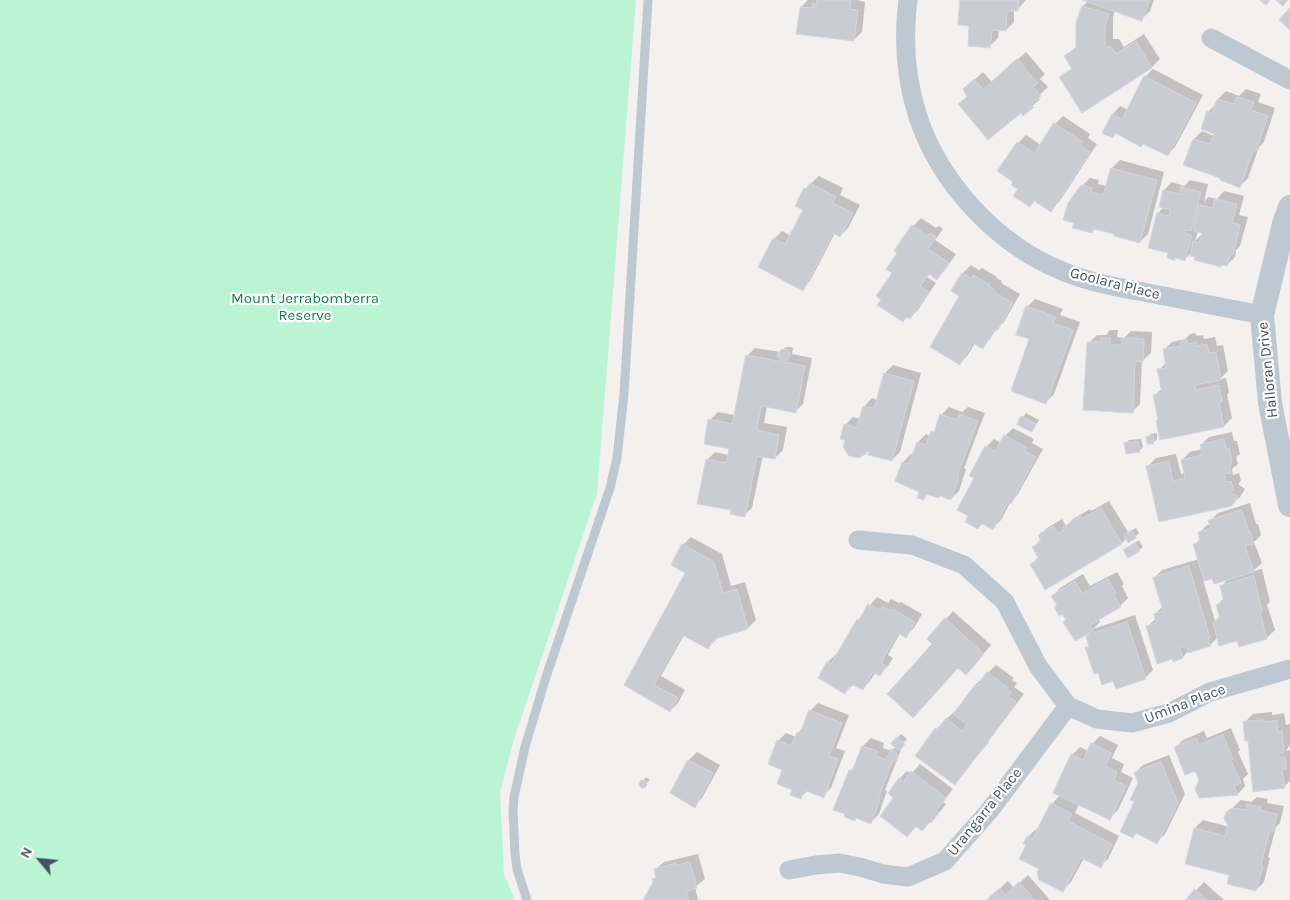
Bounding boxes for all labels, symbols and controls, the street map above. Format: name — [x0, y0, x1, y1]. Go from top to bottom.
street label: Goolara Place — [1068, 264, 1162, 304]
park label: Mount Jerrabomberra Reserve — [231, 290, 379, 325]
street label: Halloran Drive — [1254, 321, 1282, 419]
street label: Umina Place — [1142, 680, 1228, 728]
street label: Urangarra Place — [944, 764, 1026, 860]
north arrow — [15, 835, 65, 885]
text: N — [16, 844, 36, 861]

